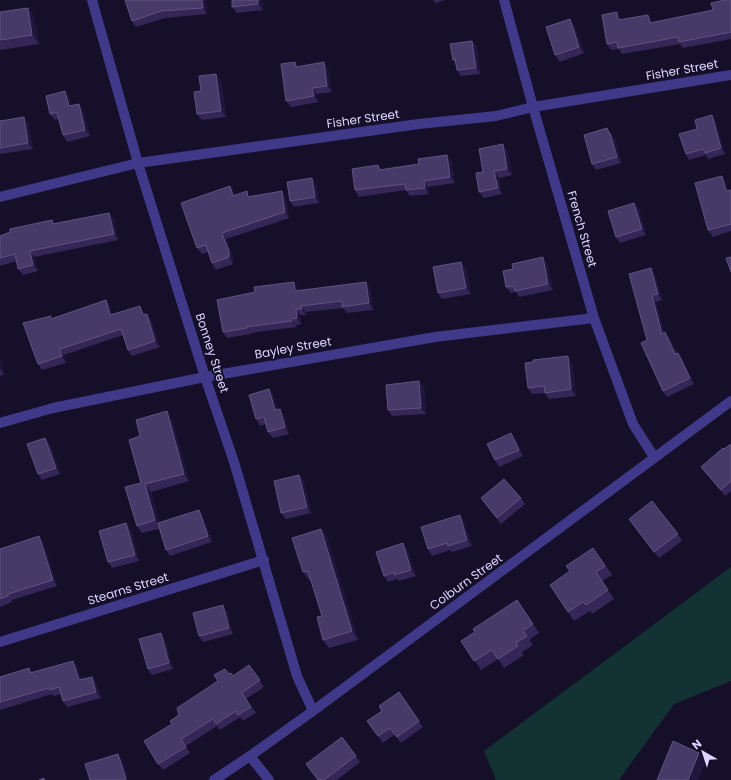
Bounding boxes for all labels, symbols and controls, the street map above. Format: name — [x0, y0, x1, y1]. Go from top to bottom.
street label: Fisher Street — [644, 55, 719, 84]
street label: Fisher Street — [326, 105, 400, 132]
street label: French Street — [563, 189, 602, 269]
street label: Bonney Street — [192, 311, 233, 395]
street label: Bayley Street — [253, 332, 333, 363]
street label: Colburn Street — [426, 549, 506, 614]
street label: Stearns Street — [85, 568, 170, 609]
north arrow — [683, 732, 723, 772]
text: N — [688, 735, 705, 753]

